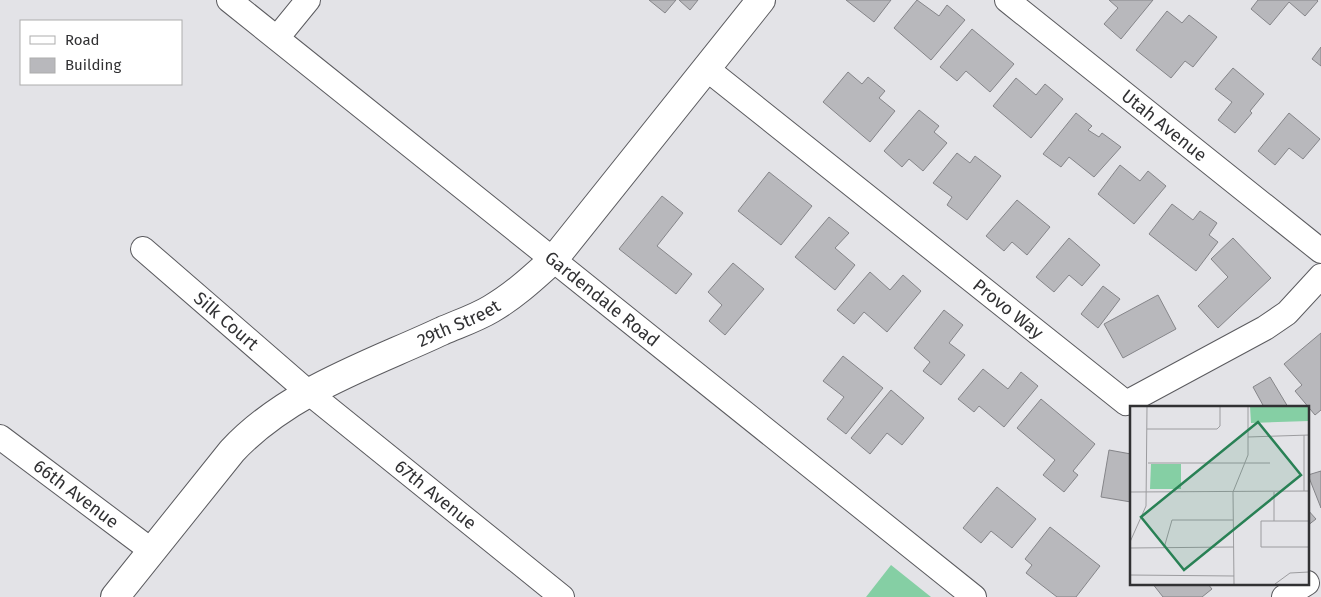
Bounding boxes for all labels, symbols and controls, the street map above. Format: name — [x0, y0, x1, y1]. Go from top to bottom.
legend — [20, 20, 182, 85]
text: Road — [65, 31, 100, 49]
text: Building — [65, 56, 121, 74]
street label: Utah Avenue — [1117, 85, 1211, 166]
street label: Gardendale Road — [540, 246, 664, 351]
street label: Provo Way — [968, 274, 1048, 344]
street label: Silk Court — [189, 287, 263, 355]
street label: 29th Street — [414, 295, 505, 352]
inset map — [1130, 406, 1308, 584]
street label: 66th Avenue — [29, 455, 123, 533]
street label: 67th Avenue — [390, 455, 481, 534]

